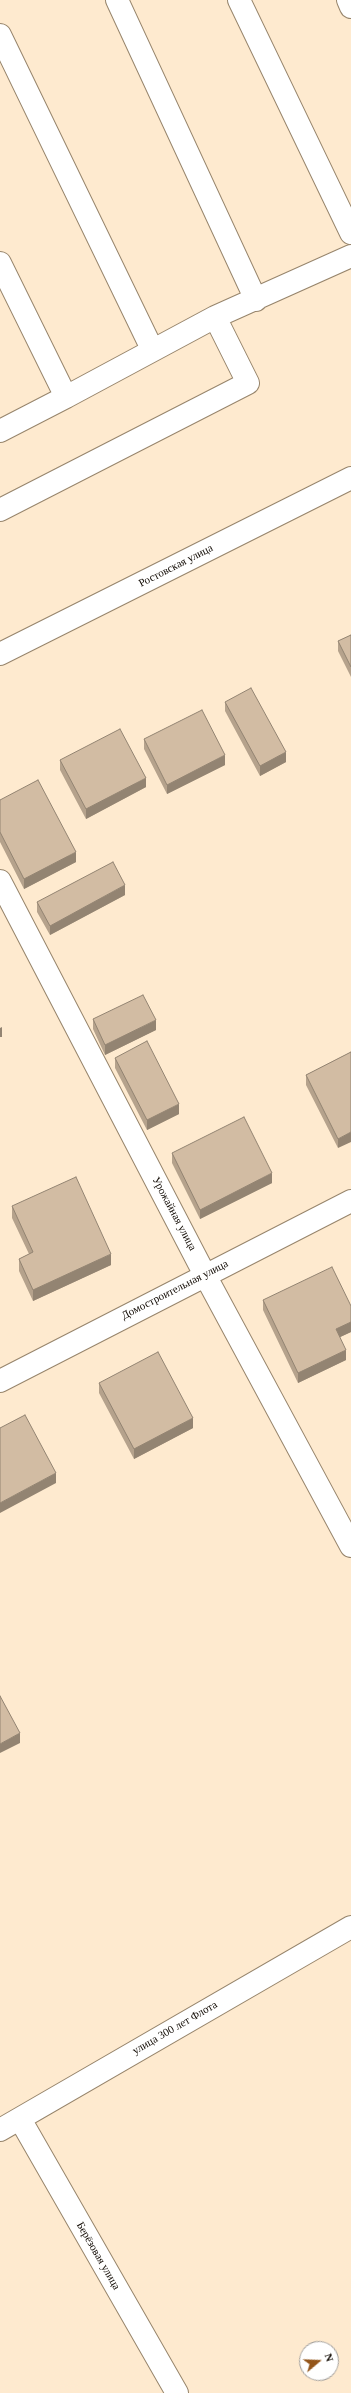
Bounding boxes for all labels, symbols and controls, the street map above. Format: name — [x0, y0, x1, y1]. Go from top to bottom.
street label: Ростовская улица — [137, 542, 215, 590]
street label: Урожайная улица — [149, 1175, 199, 1253]
street label: Домостроительная улица — [119, 1257, 231, 1323]
street label: улица 300 лет Флота — [130, 1998, 220, 2058]
street label: Берёзовая улица — [73, 2220, 123, 2292]
north arrow — [299, 2341, 339, 2381]
text: N — [322, 2352, 336, 2363]

